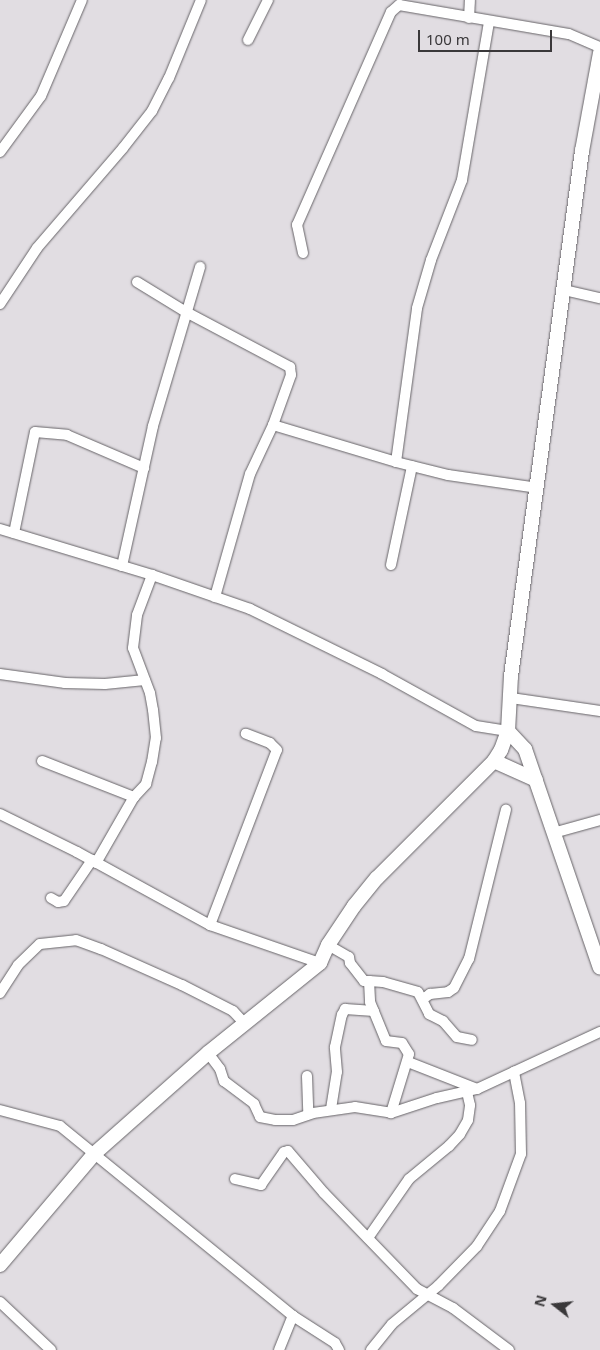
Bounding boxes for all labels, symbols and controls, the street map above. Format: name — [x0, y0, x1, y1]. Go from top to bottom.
scale bar — [420, 20, 554, 52]
text: 100 m — [426, 29, 470, 49]
north arrow — [530, 1280, 580, 1330]
text: N — [529, 1293, 551, 1309]

